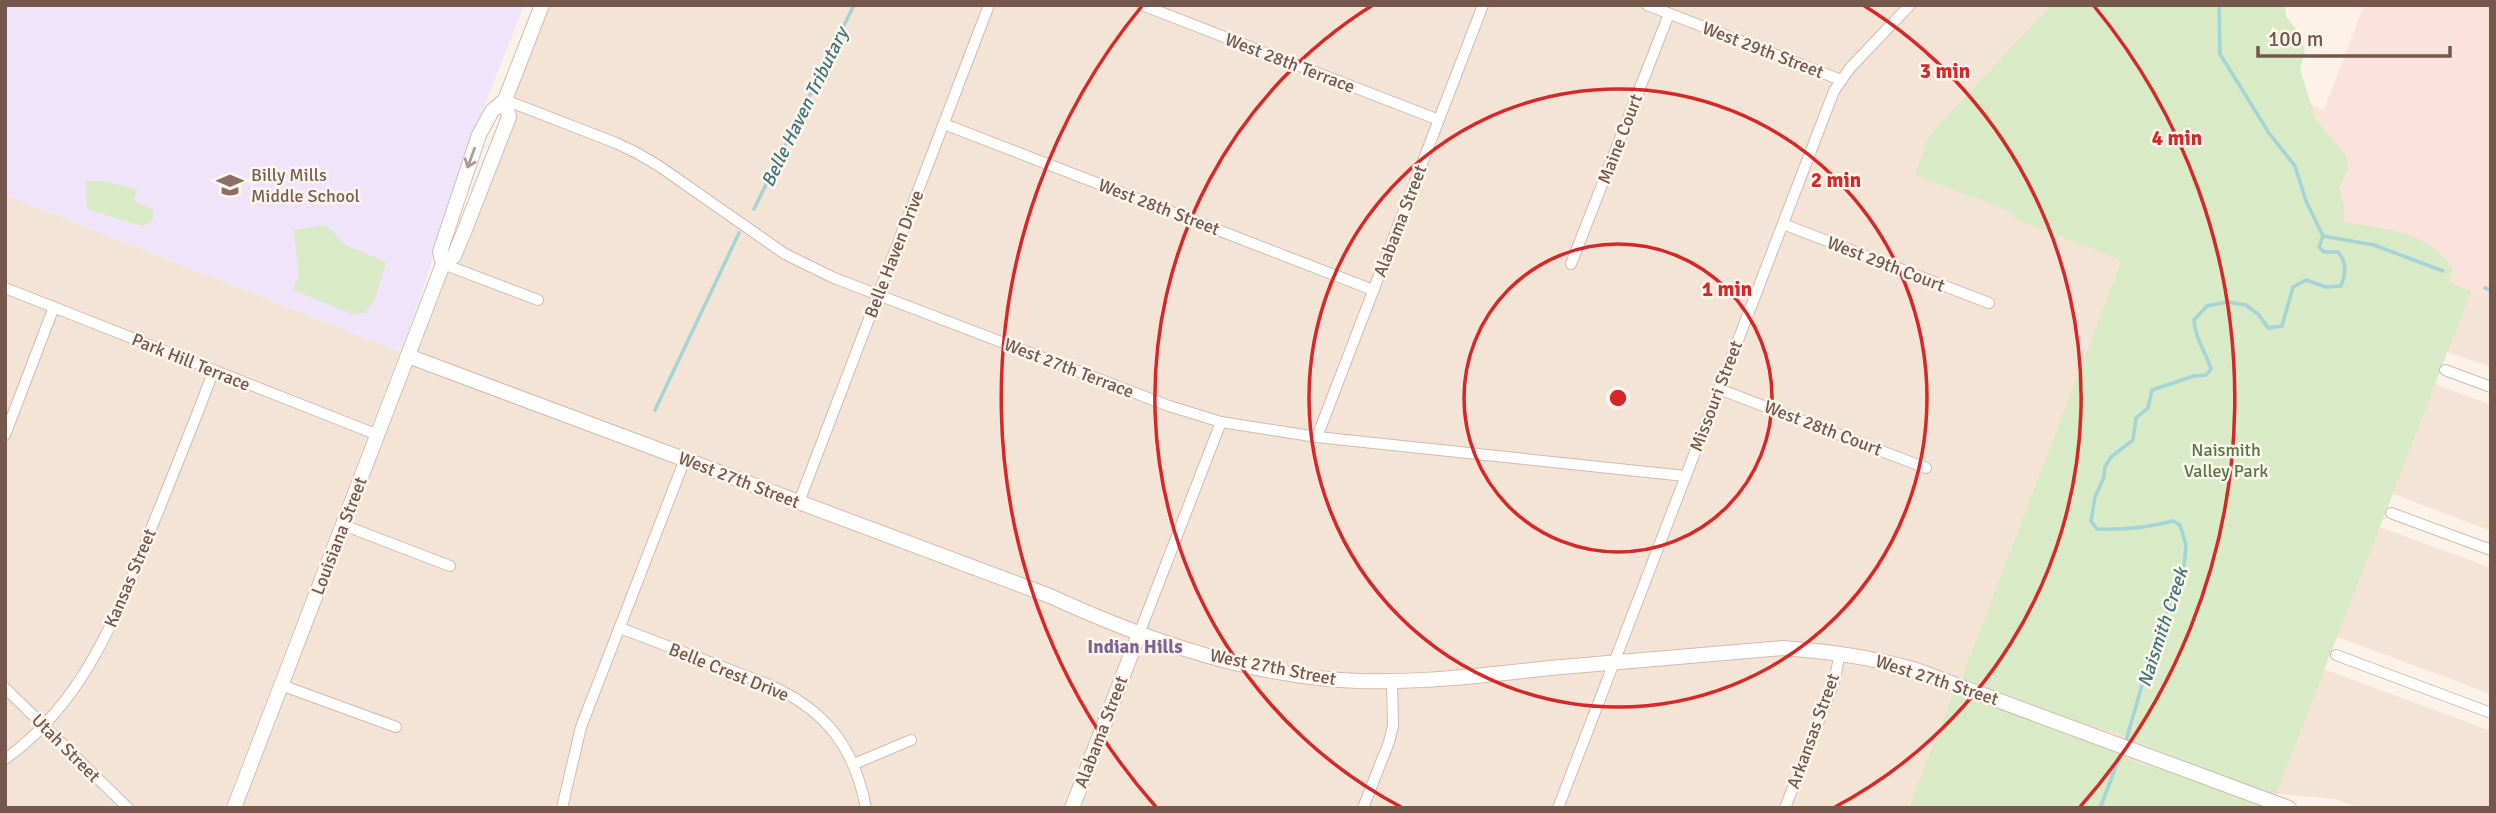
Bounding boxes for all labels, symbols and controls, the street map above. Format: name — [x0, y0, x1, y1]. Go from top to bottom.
scale bar — [2258, 14, 2450, 58]
street label: West 29th Street — [1699, 17, 1827, 83]
water label: Belle Haven Tributary — [756, 22, 855, 191]
text: 100 m — [2268, 26, 2323, 52]
street label: West 28th Terrace — [1222, 28, 1358, 98]
text: 3 min — [1920, 58, 1970, 84]
street label: Maine Court — [1593, 91, 1647, 187]
text: 4 min — [2152, 125, 2202, 151]
one-way arrow — [464, 146, 476, 168]
street label: Alabama Street — [1369, 162, 1431, 280]
place label: Billy Mills Middle School — [251, 164, 360, 207]
text: 2 min — [1811, 167, 1861, 193]
school or university icon: Billy Mills Middle School — [215, 170, 245, 200]
street label: West 28th Street — [1095, 174, 1223, 240]
street label: Belle Haven Drive — [860, 187, 928, 321]
street label: West 29th Court — [1824, 231, 1948, 297]
text: 1 min — [1702, 276, 1752, 302]
street label: Park Hill Terrace — [129, 328, 253, 396]
street label: West 27th Terrace — [1001, 333, 1137, 403]
street label: Missouri Street — [1685, 337, 1747, 455]
centre of rings — [1606, 386, 1630, 410]
street label: West 28th Court — [1761, 395, 1885, 461]
park label: Naismith Valley Park — [2184, 439, 2268, 482]
street label: West 27th Street — [675, 447, 803, 513]
street label: Louisiana Street — [306, 474, 372, 598]
street label: Kansas Street — [99, 525, 161, 631]
water label: Naismith Creek — [2132, 563, 2194, 690]
district label: Indian Hills — [1087, 635, 1183, 659]
street label: Belle Crest Drive — [666, 638, 792, 706]
street label: West 27th Street — [1208, 644, 1338, 690]
street label: West 27th Street — [1873, 650, 2001, 710]
street label: Arkansas Street — [1782, 670, 1844, 792]
street label: Alabama Street — [1070, 673, 1132, 791]
street label: Utah Street — [27, 709, 105, 787]

